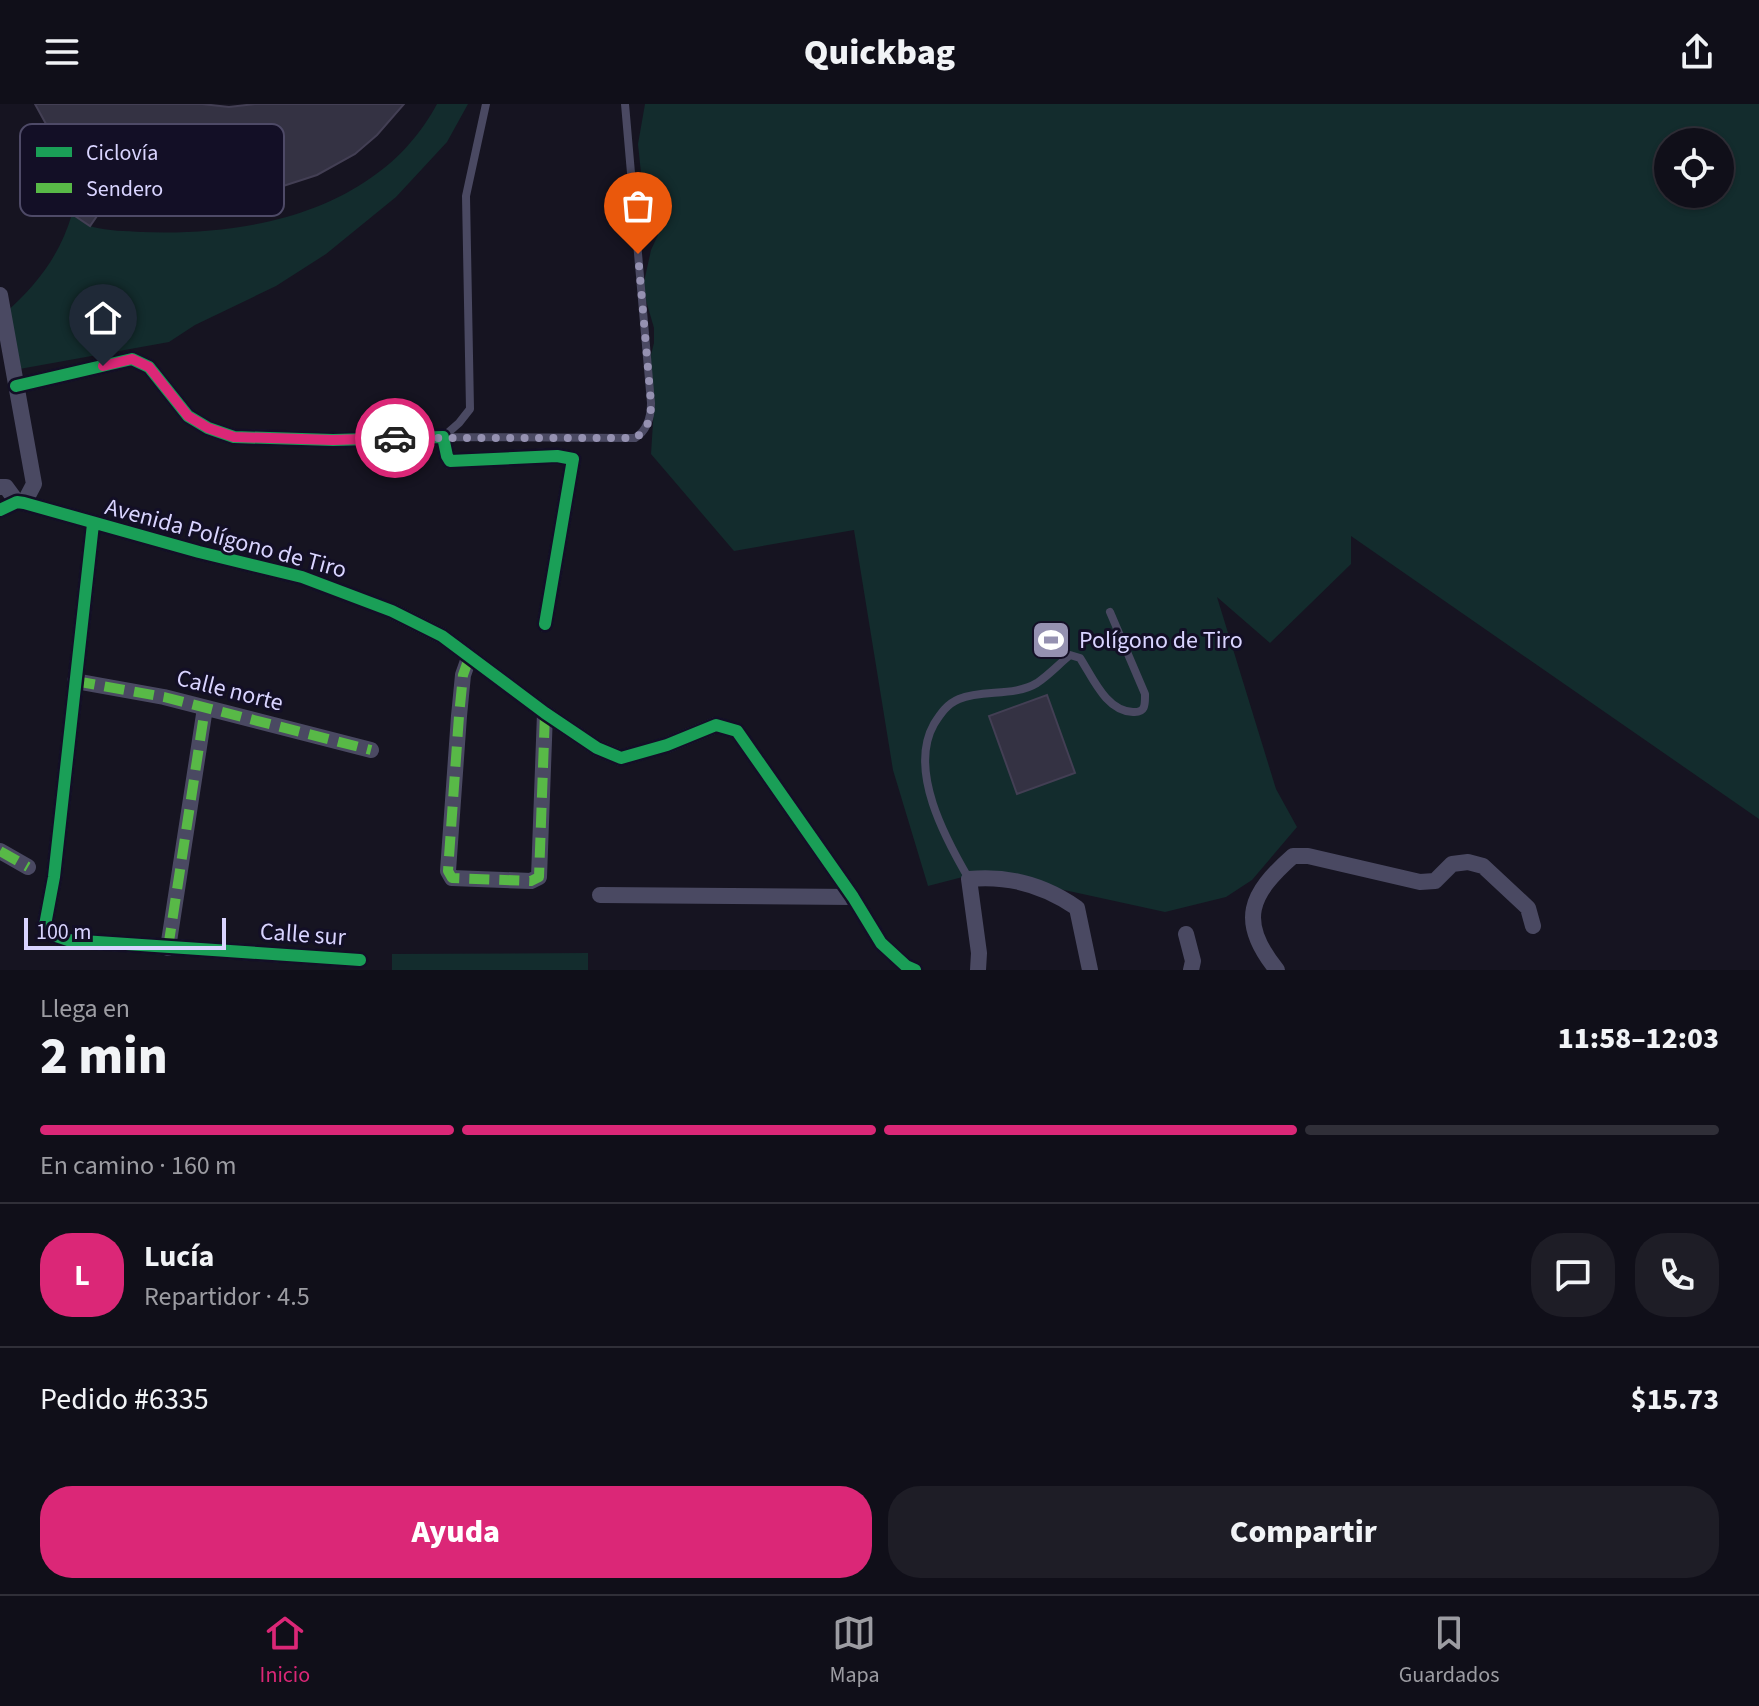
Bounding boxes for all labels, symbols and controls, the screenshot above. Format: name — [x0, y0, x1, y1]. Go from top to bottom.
text: Quickbag — [804, 27, 955, 78]
icon: menu — [40, 30, 84, 74]
icon: share — [1675, 30, 1719, 74]
legend — [20, 124, 284, 216]
map controls — [1654, 128, 1734, 208]
button: locate — [1654, 128, 1734, 208]
text: Ciclovía — [86, 137, 158, 169]
pin — [604, 172, 672, 254]
text: Sendero — [86, 173, 163, 205]
icon: bag — [616, 184, 660, 228]
pin — [69, 284, 137, 366]
icon: home — [81, 296, 125, 340]
courier — [355, 398, 435, 478]
icon: car — [373, 416, 417, 460]
street label: Avenida Polígono de Tiro — [101, 489, 351, 588]
sports icon: Polígono de Tiro — [1030, 619, 1072, 661]
place label: Polígono de Tiro — [1079, 623, 1243, 658]
street label: Calle norte — [173, 660, 287, 721]
scale bar — [24, 914, 226, 950]
street label: Calle sur — [259, 914, 348, 955]
text: 100 m — [36, 916, 91, 948]
text: Llega en — [40, 990, 130, 1027]
text: 11:58–12:03 — [1558, 1017, 1719, 1060]
text: 2 min — [40, 1020, 168, 1094]
text: En camino · 160 m — [40, 1147, 236, 1184]
button: chat — [1531, 1233, 1615, 1317]
button: phone — [1635, 1233, 1719, 1317]
text: Lucía — [144, 1235, 214, 1278]
text: L — [74, 1254, 90, 1297]
text: Repartidor · 4.5 — [144, 1278, 310, 1315]
text: Pedido #6335 — [40, 1378, 209, 1421]
text: $15.73 — [1631, 1378, 1719, 1421]
button: Ayuda — [40, 1486, 872, 1578]
button: Compartir — [888, 1486, 1719, 1578]
tab: Inicio — [260, 1611, 310, 1691]
tab: Mapa — [829, 1611, 880, 1691]
tab: Guardados — [1399, 1611, 1499, 1691]

